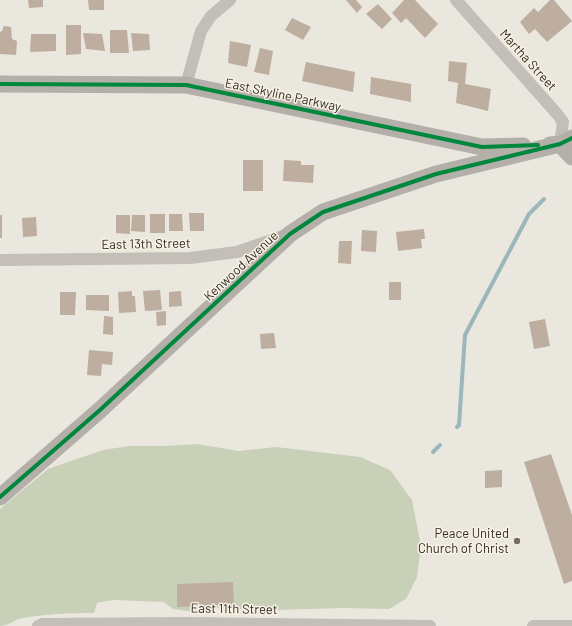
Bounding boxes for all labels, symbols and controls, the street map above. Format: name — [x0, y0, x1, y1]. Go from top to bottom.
street label: Martha Street — [496, 26, 560, 94]
street label: East Skyline Parkway — [224, 75, 342, 115]
street label: Kenwood Avenue — [201, 228, 281, 304]
street label: East 13th Street — [101, 235, 191, 253]
place label: Peace United Church of Christ — [418, 526, 509, 557]
marker: Peace United Church of Christ — [512, 536, 522, 546]
street label: East 11th Street — [190, 600, 278, 618]

